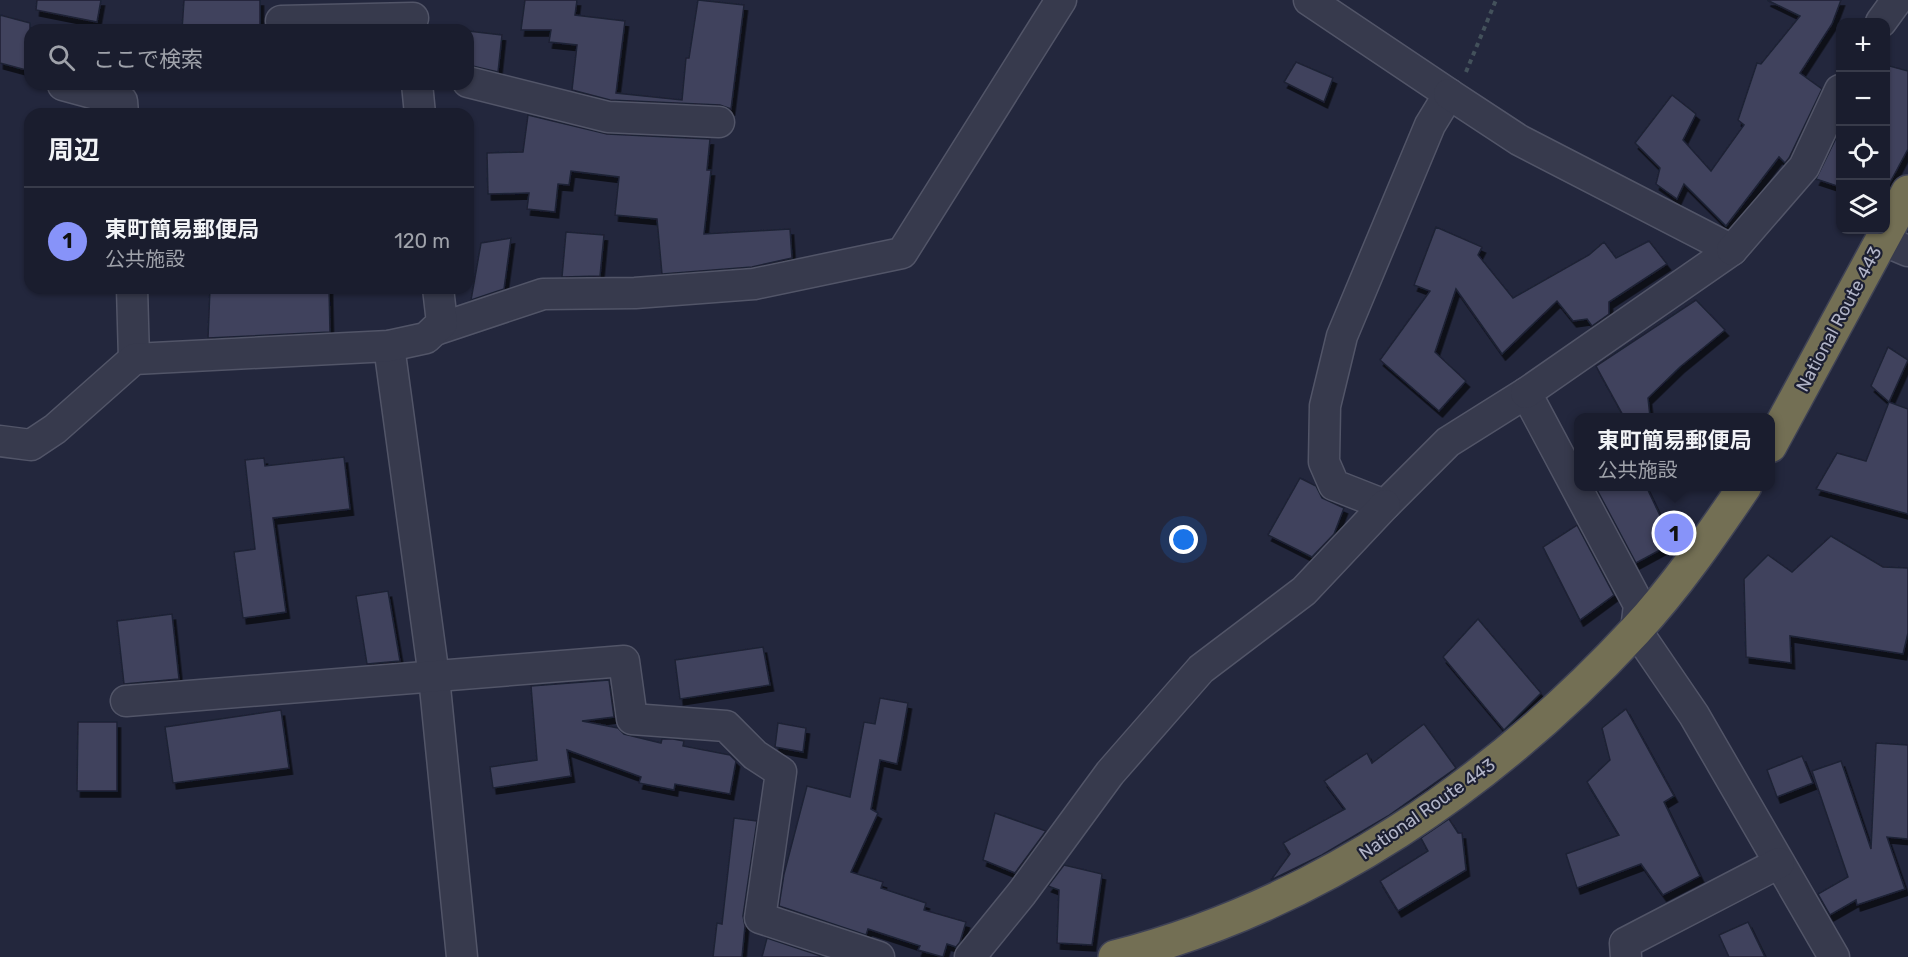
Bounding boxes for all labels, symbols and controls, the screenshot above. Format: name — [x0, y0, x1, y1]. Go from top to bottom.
map controls — [1836, 18, 1890, 234]
button: + — [1836, 18, 1890, 72]
search box — [24, 24, 474, 90]
icon: search — [45, 41, 78, 74]
text: ここで検索 — [93, 46, 203, 73]
button: − — [1836, 72, 1890, 126]
button: locate — [1836, 126, 1890, 180]
text: 周辺 — [48, 135, 100, 166]
button: layers — [1836, 180, 1890, 234]
text: 東町簡易郵便局 — [105, 216, 259, 243]
text: 1 — [63, 229, 72, 253]
text: 120 m — [394, 229, 450, 253]
street label: National Route 443 — [1791, 243, 1887, 395]
text: 公共施設 — [105, 247, 185, 271]
popup — [1574, 413, 1775, 491]
text: 東町簡易郵便局 — [1597, 427, 1752, 454]
text: 公共施設 — [1597, 458, 1677, 482]
pin: 1 — [1654, 510, 1694, 556]
your location — [1169, 525, 1198, 554]
street label: National Route 443 — [1355, 754, 1499, 864]

